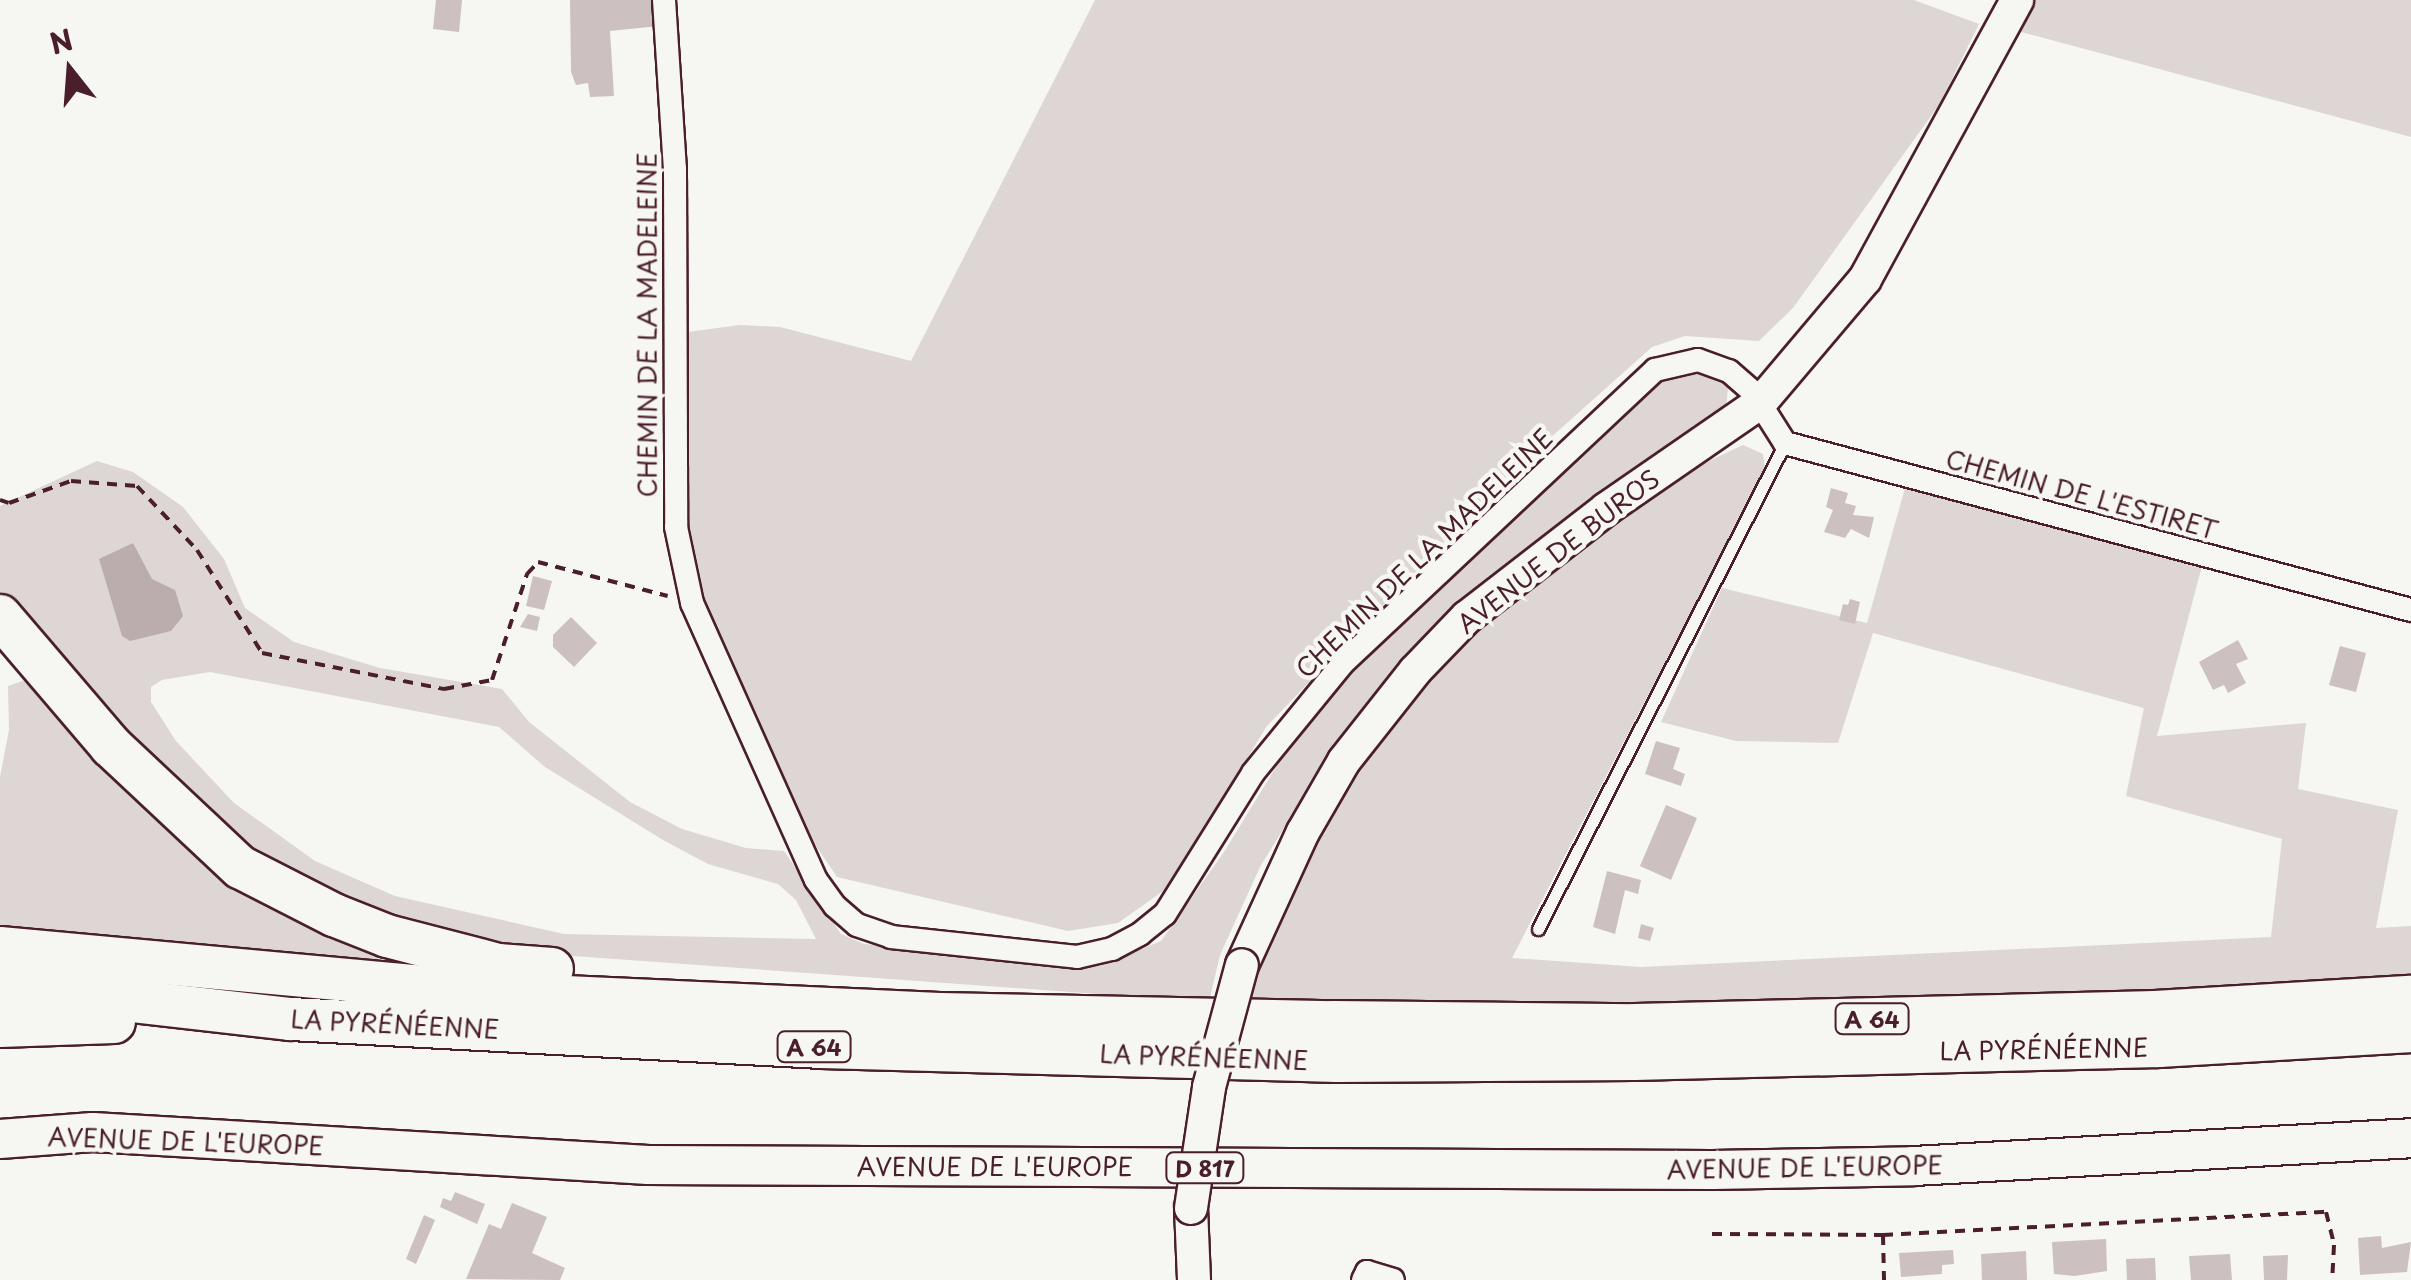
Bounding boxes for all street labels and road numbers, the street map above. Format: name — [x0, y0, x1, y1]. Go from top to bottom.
street label: CHEMIN DE LA MADELEINE — [632, 150, 662, 500]
street label: CHEMIN DE LA MADELEINE — [1288, 421, 1560, 685]
street label: CHEMIN DE L'ESTIRET — [1943, 443, 2221, 545]
street label: AVENUE DE BUROS — [1452, 463, 1664, 639]
road number: A 64 — [1834, 1002, 1910, 1036]
street label: LA PYRÉNÉENNE — [288, 1003, 502, 1045]
road number: A 64 — [776, 1030, 852, 1064]
street label: LA PYRÉNÉENNE — [1938, 1032, 2150, 1066]
street label: LA PYRÉNÉENNE — [1098, 1038, 1310, 1076]
street label: AVENUE DE L'EUROPE — [47, 1121, 325, 1161]
street label: AVENUE DE L'EUROPE — [1666, 1150, 1944, 1184]
street label: AVENUE DE L'EUROPE — [857, 1151, 1133, 1181]
road number: D 817 — [1162, 1151, 1248, 1185]

